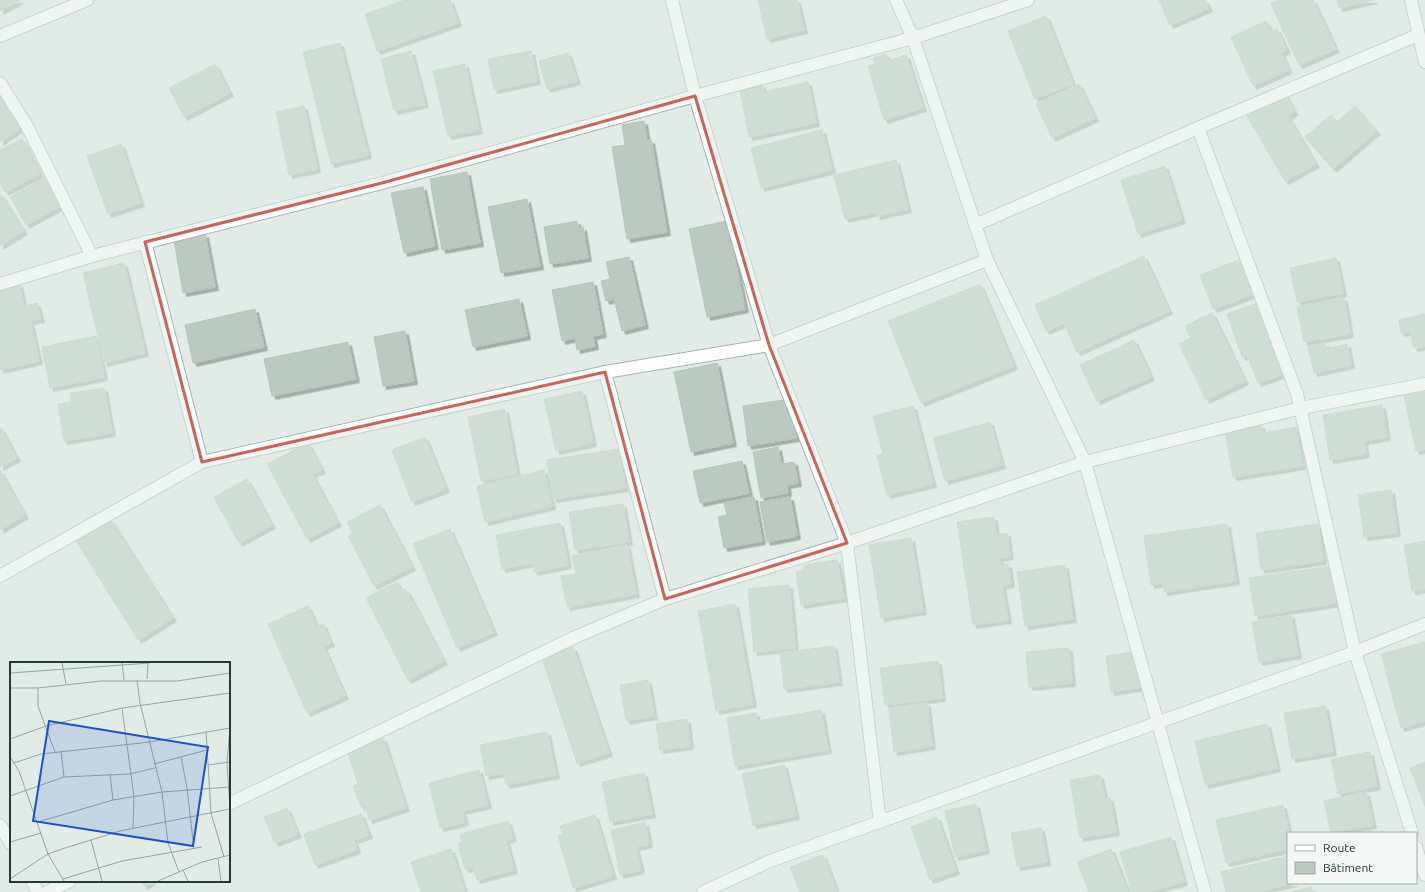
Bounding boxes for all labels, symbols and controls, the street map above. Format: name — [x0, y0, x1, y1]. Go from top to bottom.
inset map — [10, 662, 230, 882]
legend — [1287, 832, 1417, 884]
text: Route — [1323, 841, 1356, 854]
text: Bâtiment — [1323, 861, 1373, 874]

